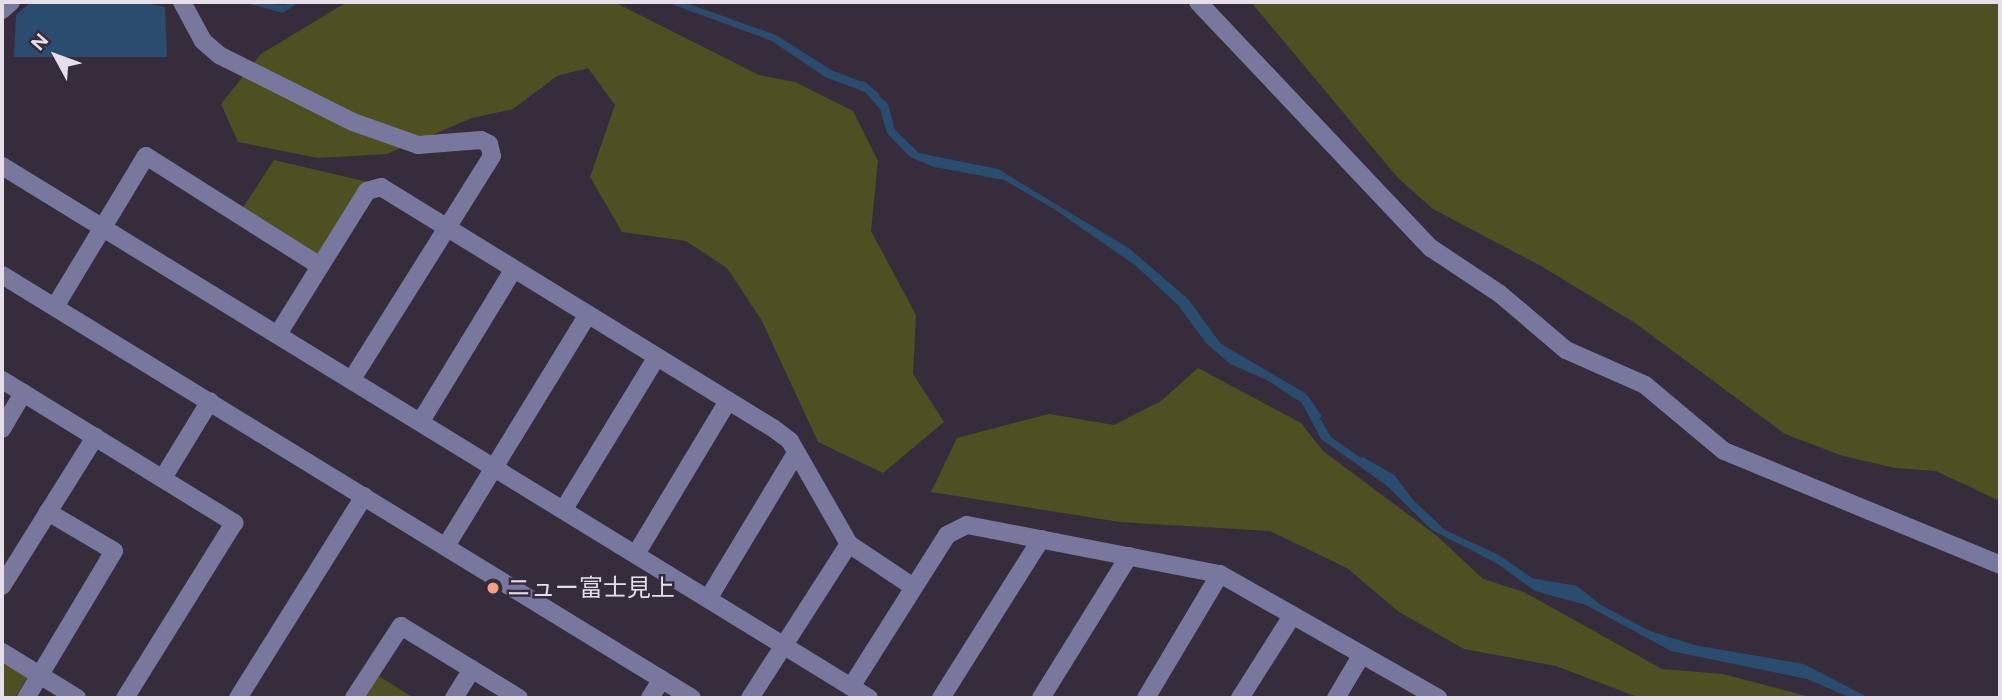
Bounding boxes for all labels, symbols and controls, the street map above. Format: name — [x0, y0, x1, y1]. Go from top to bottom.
north arrow — [21, 21, 91, 91]
text: N — [26, 29, 53, 55]
place label: ニュー富士見上 — [507, 574, 675, 602]
marker: ニュー富士見上 — [485, 580, 501, 596]

